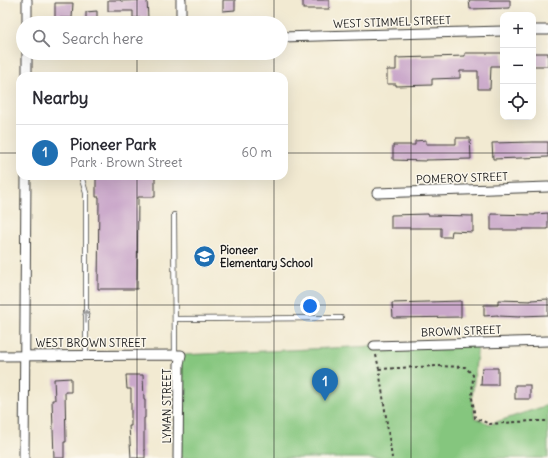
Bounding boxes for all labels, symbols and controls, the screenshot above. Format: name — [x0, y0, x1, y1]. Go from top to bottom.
map controls — [500, 12, 536, 120]
button: + — [500, 12, 536, 48]
street label: WEST STIMMEL STREET — [333, 13, 451, 31]
search box — [16, 16, 288, 60]
icon: search — [30, 27, 52, 49]
text: Search here — [62, 29, 143, 48]
button: − — [500, 48, 536, 84]
button: locate — [500, 84, 536, 120]
text: Nearby — [32, 87, 88, 109]
text: Pioneer Park — [70, 135, 156, 154]
text: 1 — [42, 144, 48, 161]
text: 60 m — [241, 144, 272, 161]
text: Park · Brown Street — [70, 154, 182, 171]
street label: POMEROY STREET — [416, 169, 508, 187]
school or university icon: Pioneer Elementary School — [192, 243, 218, 269]
place label: Pioneer Elementary School — [220, 243, 313, 271]
your location — [300, 296, 320, 316]
one-way arrow — [82, 310, 90, 323]
street label: BROWN STREET — [421, 323, 502, 339]
street label: WEST BROWN STREET — [35, 336, 147, 350]
street label: LYMAN STREET — [160, 368, 174, 443]
pin: 1 — [312, 368, 338, 401]

